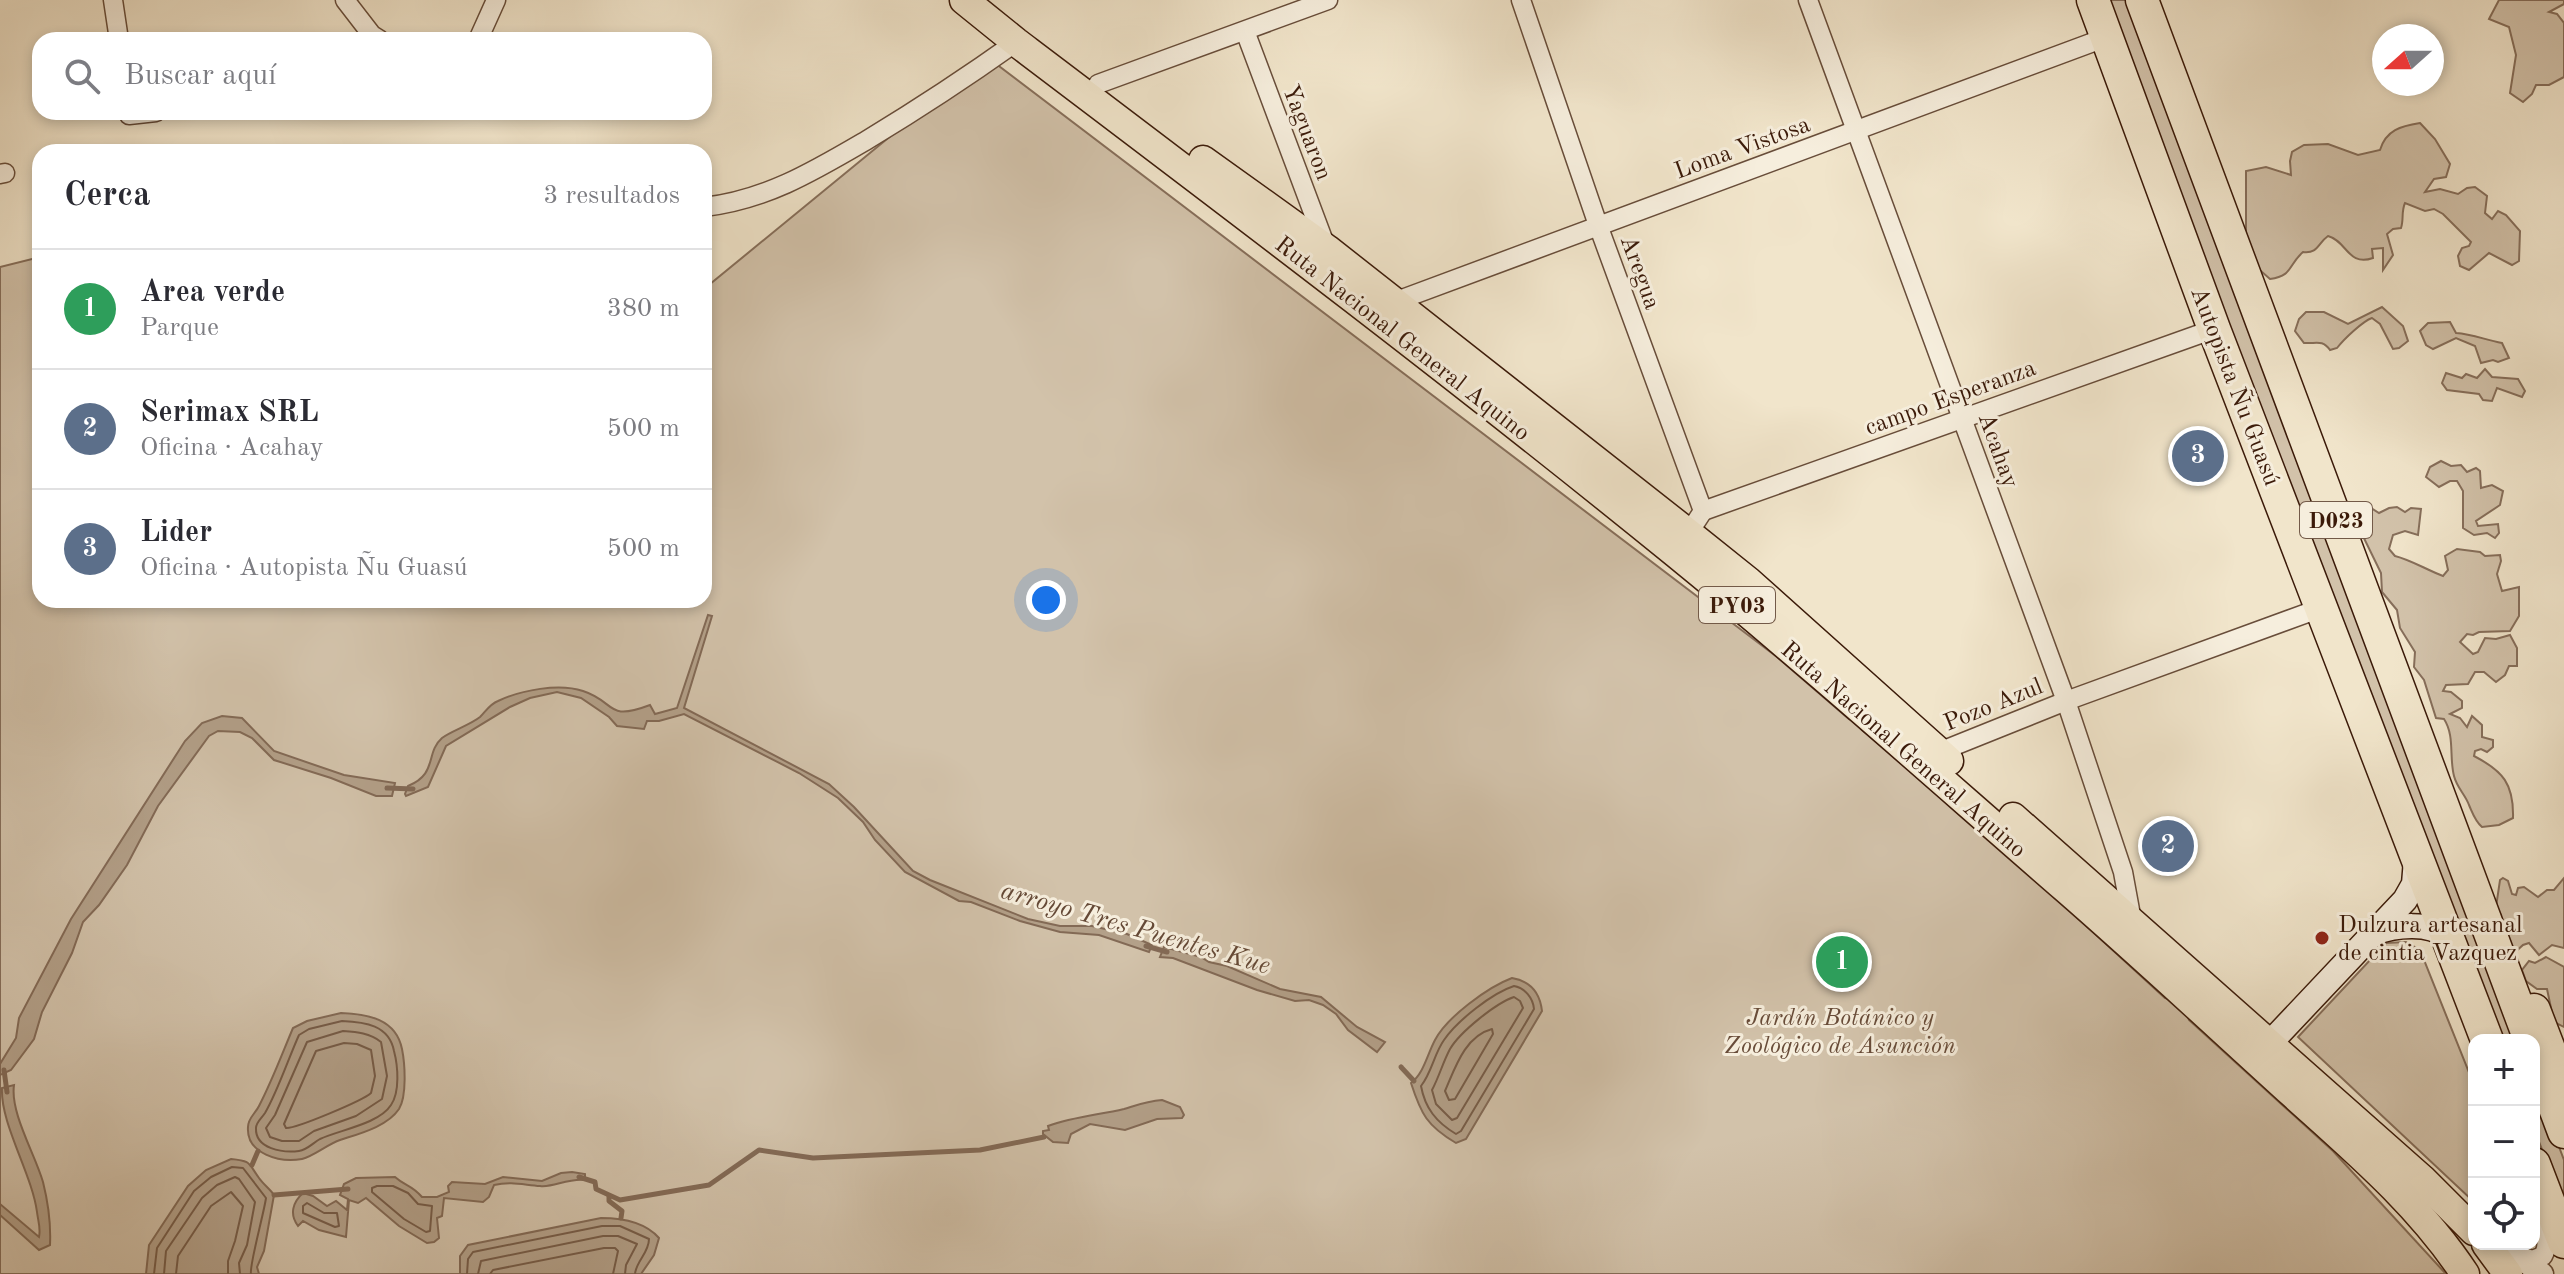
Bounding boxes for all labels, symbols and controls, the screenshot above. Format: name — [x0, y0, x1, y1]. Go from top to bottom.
north arrow — [2372, 24, 2444, 96]
search box — [32, 32, 712, 120]
icon: search — [60, 54, 104, 98]
text: Buscar aquí — [124, 61, 276, 91]
street label: Yaguaron — [1277, 82, 1335, 184]
street label: Loma Vistosa — [1672, 113, 1814, 185]
text: Cerca — [64, 179, 150, 213]
text: 3 resultados — [543, 183, 680, 209]
street label: Aregua — [1615, 232, 1664, 313]
street label: Ruta Nacional General Aquino — [1270, 233, 1534, 446]
text: Area verde — [140, 278, 285, 308]
street label: Autopista Ñu Guasú — [2185, 282, 2288, 490]
text: 1 — [82, 296, 98, 322]
text: 380 m — [607, 296, 680, 322]
text: Parque — [140, 315, 219, 341]
street label: campo Esperanza — [1862, 357, 2039, 441]
text: Serimax SRL — [140, 398, 319, 428]
street label: Acahay — [1973, 410, 2022, 492]
text: 2 — [82, 416, 98, 442]
text: 500 m — [607, 416, 680, 442]
pin: 3 — [2172, 426, 2224, 486]
text: Oficina · Acahay — [140, 435, 323, 461]
road number: D023 — [2300, 502, 2372, 538]
text: Lider — [140, 518, 212, 548]
text: 3 — [82, 536, 98, 562]
text: 500 m — [607, 536, 680, 562]
text: Oficina · Autopista Ñu Guasú — [140, 555, 468, 581]
your location — [1026, 580, 1066, 620]
road number: PY03 — [1699, 587, 1775, 623]
street label: Ruta Nacional General Aquino — [1776, 638, 2030, 863]
street label: Pozo Azul — [1941, 675, 2047, 737]
pin: 2 — [2142, 816, 2194, 876]
water label: arroyo Tres Puentes Kue — [998, 878, 1273, 980]
place label: Dulzura artesanal de cintia Vazquez — [2338, 914, 2523, 966]
marker: Dulzura artesanal de cintia Vazquez — [2313, 929, 2331, 947]
pin: 1 — [1816, 932, 1868, 992]
park label: Jardín Botánico y Zoológico de Asunción — [1724, 1007, 1956, 1059]
map controls — [2468, 1034, 2540, 1250]
button: + — [2468, 1034, 2540, 1106]
button: − — [2468, 1106, 2540, 1178]
button: locate — [2468, 1178, 2540, 1250]

